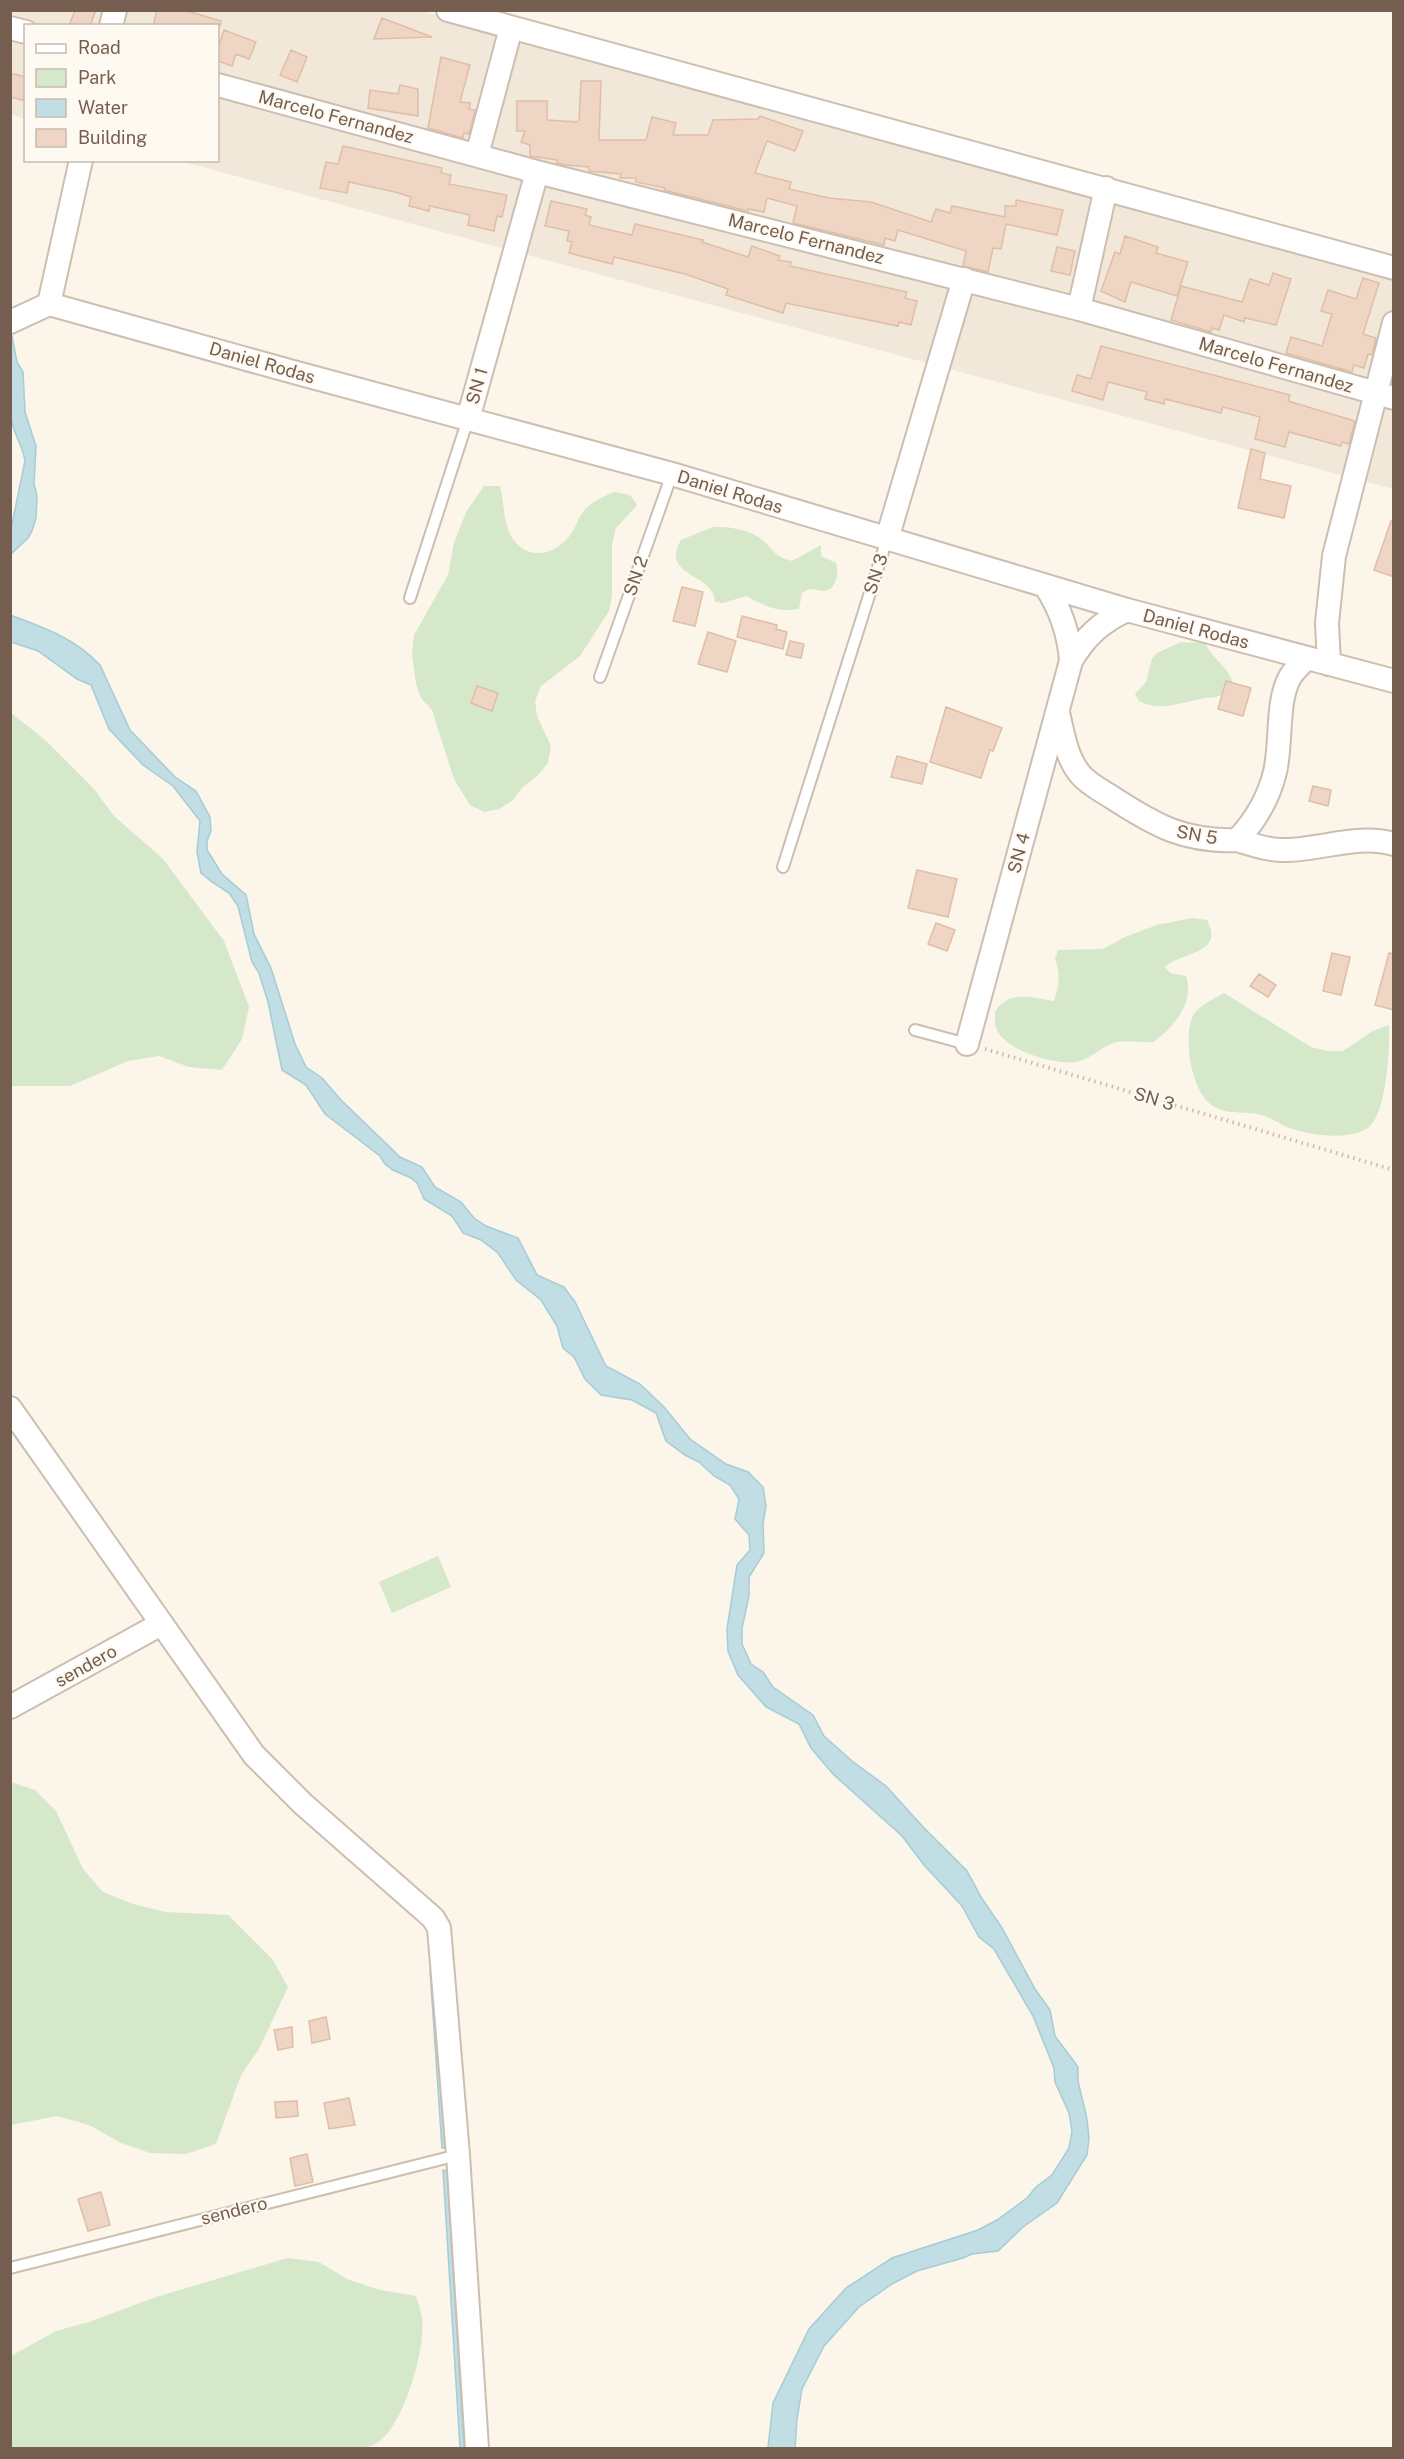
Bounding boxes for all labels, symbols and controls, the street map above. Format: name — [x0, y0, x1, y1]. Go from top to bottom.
legend — [24, 24, 219, 162]
text: Road — [78, 37, 121, 58]
text: Park — [78, 67, 116, 88]
street label: Marcelo Fernandez — [256, 86, 416, 147]
text: Water — [78, 97, 128, 118]
text: Building — [78, 127, 147, 148]
street label: Marcelo Fernandez — [726, 209, 886, 268]
street label: Marcelo Fernandez — [1196, 332, 1356, 397]
street label: Daniel Rodas — [207, 337, 317, 388]
street label: SN 1 — [461, 365, 492, 407]
street label: Daniel Rodas — [675, 466, 785, 518]
street label: SN 3 — [859, 551, 892, 597]
street label: SN 2 — [619, 553, 652, 598]
street label: Daniel Rodas — [1141, 604, 1252, 653]
street label: SN 5 — [1175, 821, 1219, 848]
street label: SN 4 — [1003, 830, 1034, 876]
street label: SN 3 — [1131, 1082, 1177, 1115]
street label: sendero — [51, 1640, 120, 1691]
street label: sendero — [198, 2192, 269, 2229]

